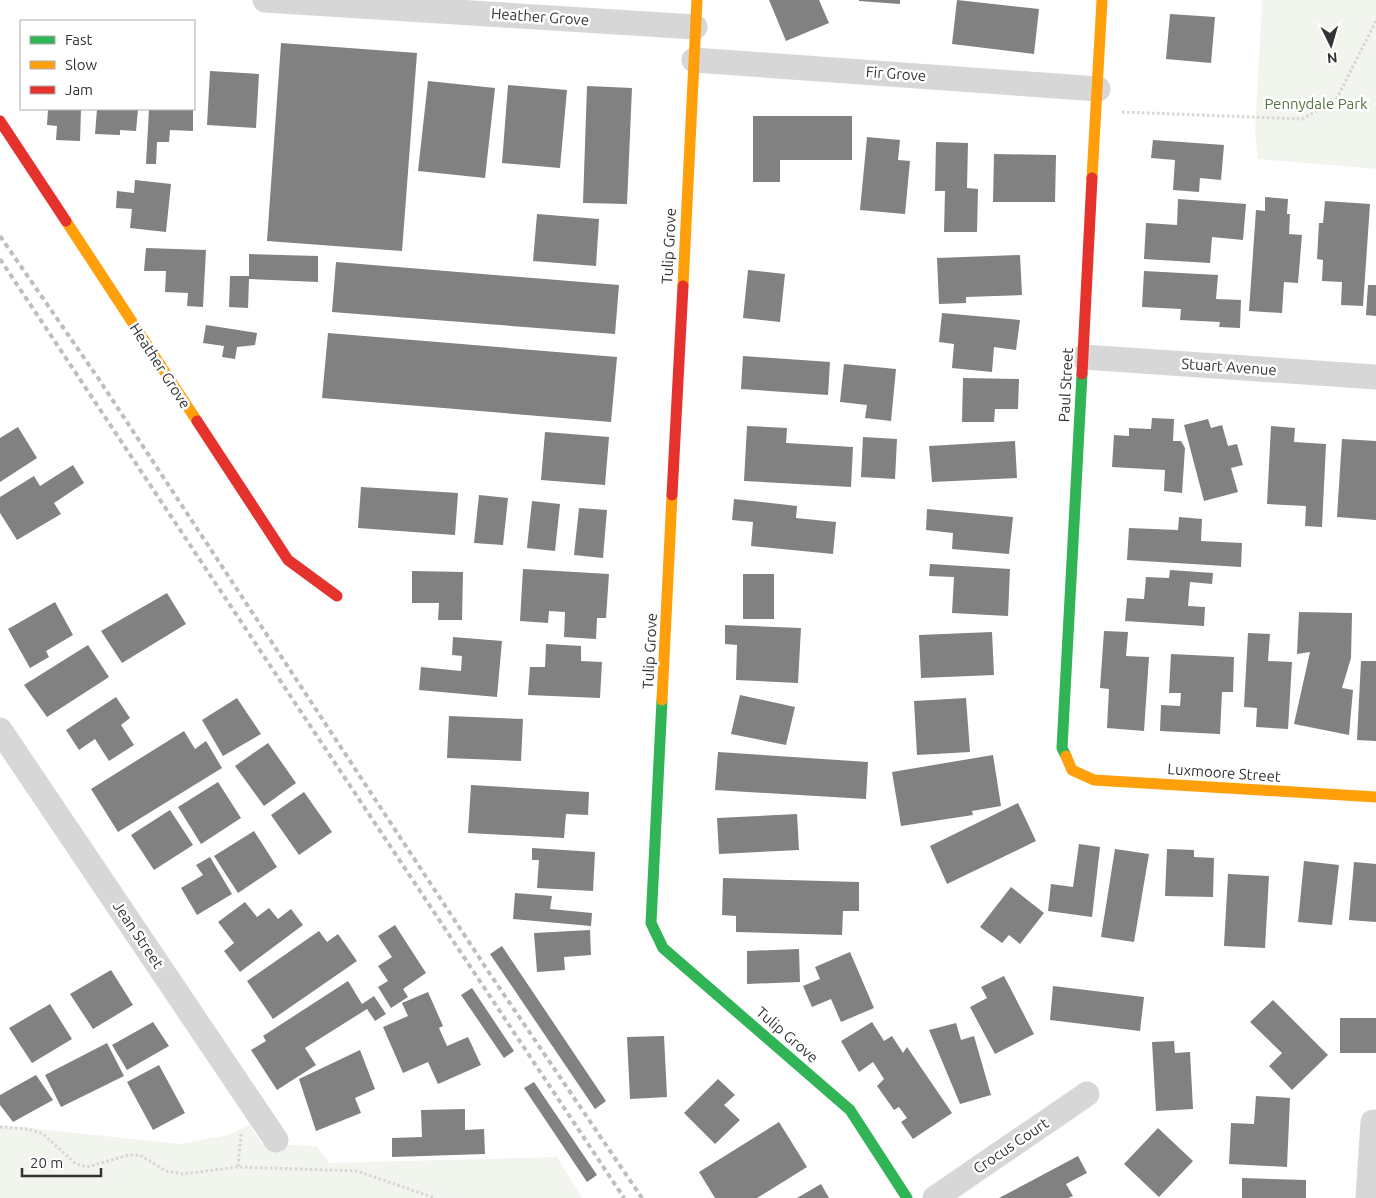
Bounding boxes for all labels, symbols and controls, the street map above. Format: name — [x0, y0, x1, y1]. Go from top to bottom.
street label: Heather Grove — [490, 5, 590, 28]
legend — [20, 20, 195, 110]
north arrow — [1306, 20, 1356, 70]
text: Fast — [65, 31, 93, 48]
text: N — [1326, 50, 1338, 66]
text: Slow — [65, 56, 98, 73]
street label: Fir Grove — [865, 63, 927, 84]
text: Jam — [65, 81, 93, 98]
park label: Pennydale Park — [1264, 95, 1368, 112]
street label: Tulip Grove — [658, 207, 679, 284]
street label: Heather Grove — [127, 320, 194, 412]
street label: Paul Street — [1055, 347, 1076, 423]
street label: Stuart Avenue — [1181, 355, 1277, 378]
street label: Tulip Grove — [639, 612, 660, 689]
street label: Luxmoore Street — [1167, 760, 1281, 785]
street label: Jean Street — [110, 898, 167, 972]
street label: Tulip Grove — [753, 1003, 822, 1066]
street label: Crocus Court — [970, 1114, 1052, 1177]
scale bar — [22, 1146, 101, 1178]
text: 20 m — [30, 1154, 63, 1171]

